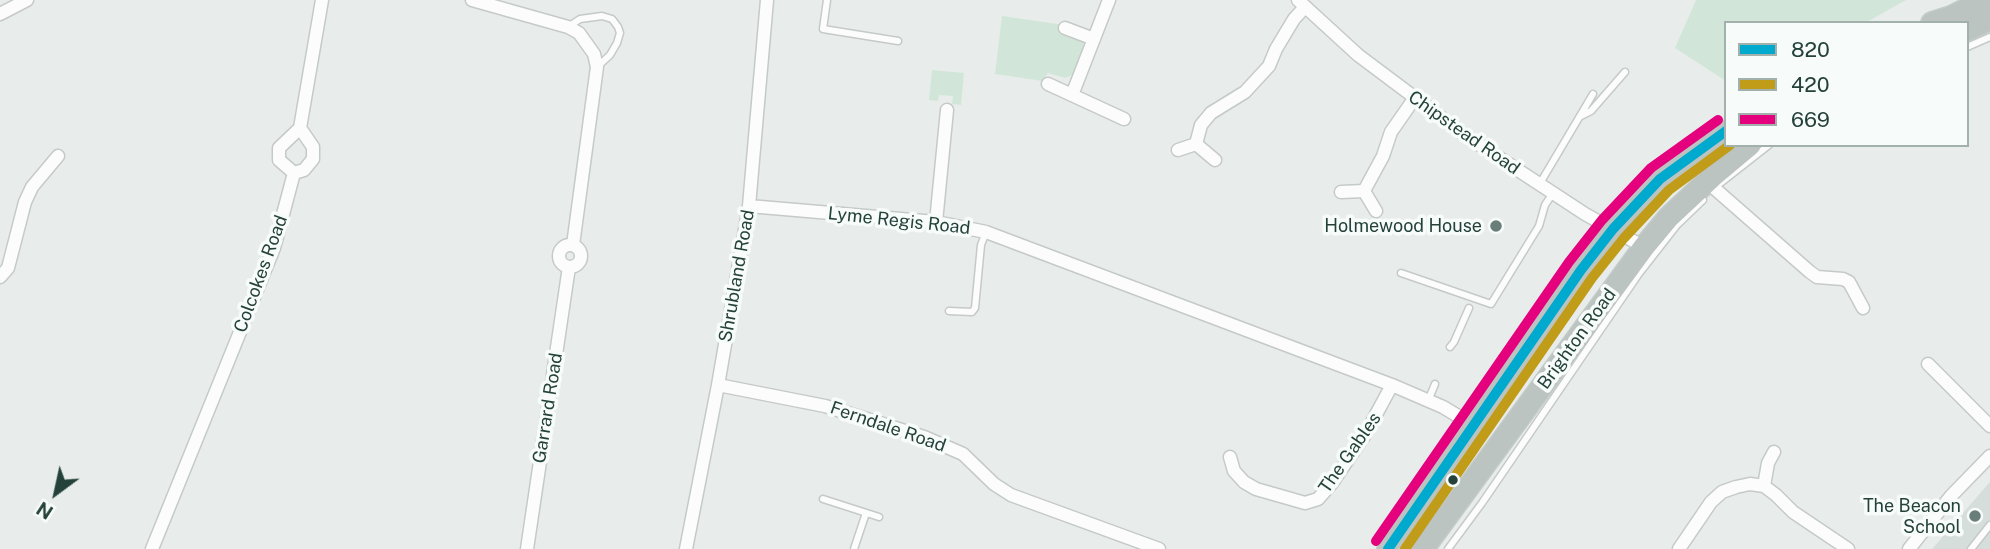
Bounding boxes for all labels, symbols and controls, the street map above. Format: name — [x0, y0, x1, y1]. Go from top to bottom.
legend — [1724, 21, 1969, 147]
text: 820 — [1791, 37, 1830, 62]
text: 420 — [1791, 72, 1830, 97]
street label: Chipstead Road — [1404, 86, 1524, 180]
text: 669 — [1791, 107, 1830, 132]
street label: Lyme Regis Road — [827, 203, 971, 239]
street label: Shrubland Road — [715, 208, 759, 344]
street label: Colcokes Road — [230, 212, 292, 336]
place label: Holmewood House — [1324, 215, 1482, 237]
marker: Holmewood House — [1488, 218, 1504, 234]
street label: Brighton Road — [1533, 284, 1621, 394]
street label: Garrard Road — [529, 351, 567, 465]
street label: Ferndale Road — [827, 397, 949, 457]
street label: The Gables — [1314, 408, 1386, 498]
north arrow — [21, 458, 91, 528]
unlabelled marker — [1446, 473, 1460, 487]
place label: The Beacon School — [1863, 495, 1961, 538]
text: N — [32, 497, 57, 524]
marker: The Beacon School — [1967, 508, 1983, 524]

